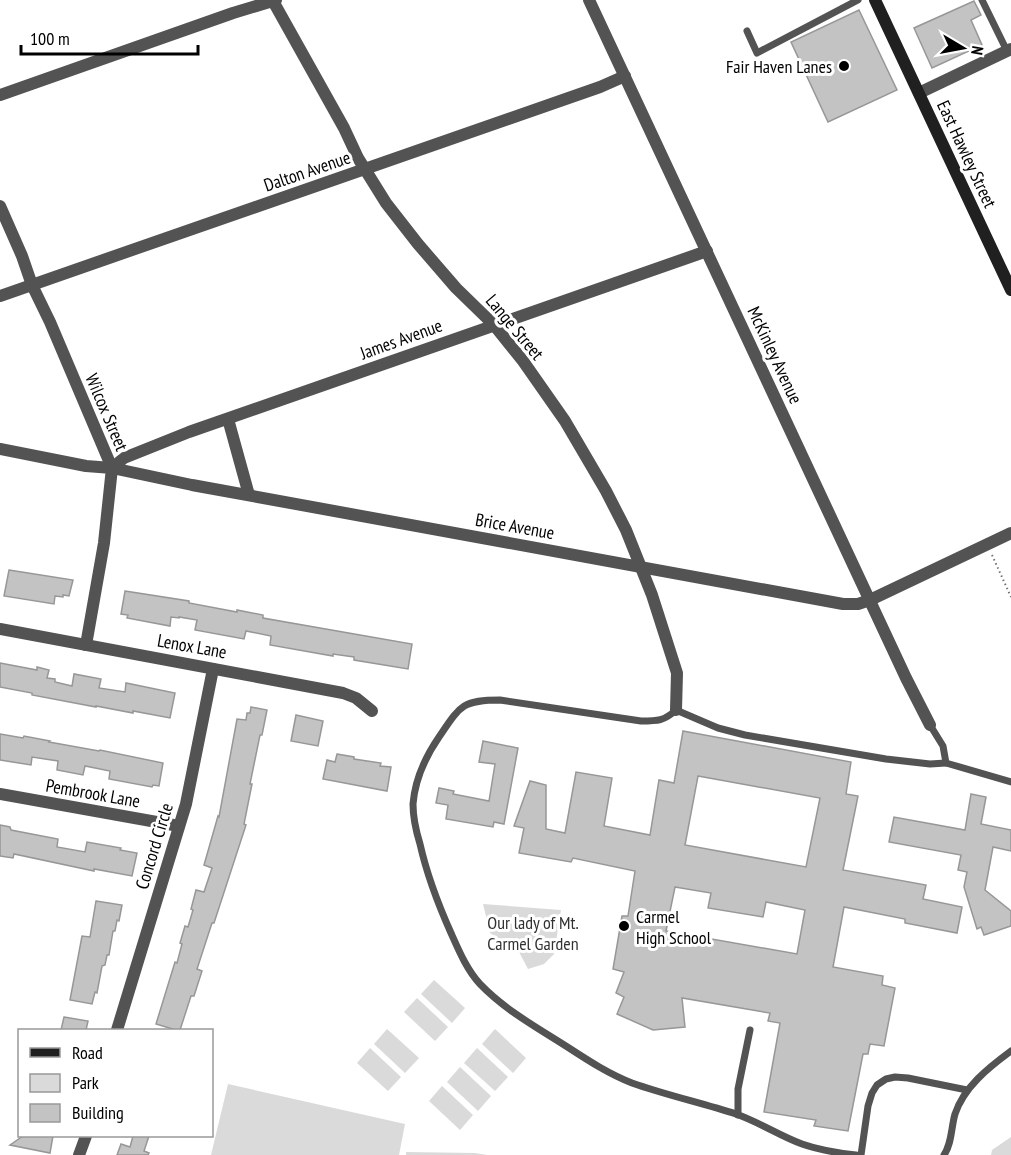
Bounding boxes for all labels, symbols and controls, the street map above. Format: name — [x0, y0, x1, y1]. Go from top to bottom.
scale bar — [21, 18, 198, 56]
north arrow — [933, 18, 993, 78]
text: 100 m — [30, 27, 70, 50]
text: N — [967, 45, 988, 57]
place label: Fair Haven Lanes — [726, 55, 832, 78]
marker: Fair Haven Lanes — [837, 59, 851, 73]
street label: East Hawley Street — [932, 97, 1002, 211]
street label: Dalton Avenue — [261, 145, 353, 197]
street label: Lange Street — [481, 289, 549, 365]
street label: McKinley Avenue — [742, 303, 808, 407]
street label: James Avenue — [356, 314, 445, 365]
street label: Wilcox Street — [80, 370, 134, 454]
street label: Brice Avenue — [474, 508, 556, 544]
street label: Lenox Lane — [156, 629, 228, 663]
street label: Pembrook Lane — [44, 773, 142, 813]
street label: Concord Circle — [130, 800, 178, 892]
place label: Carmel High School — [636, 905, 712, 949]
park label: Our lady of Mt. Carmel Garden — [487, 911, 579, 955]
marker: Carmel High School — [617, 919, 631, 933]
legend — [18, 1029, 213, 1137]
text: Road — [72, 1041, 103, 1064]
text: Park — [72, 1071, 99, 1094]
text: Building — [72, 1101, 124, 1124]

